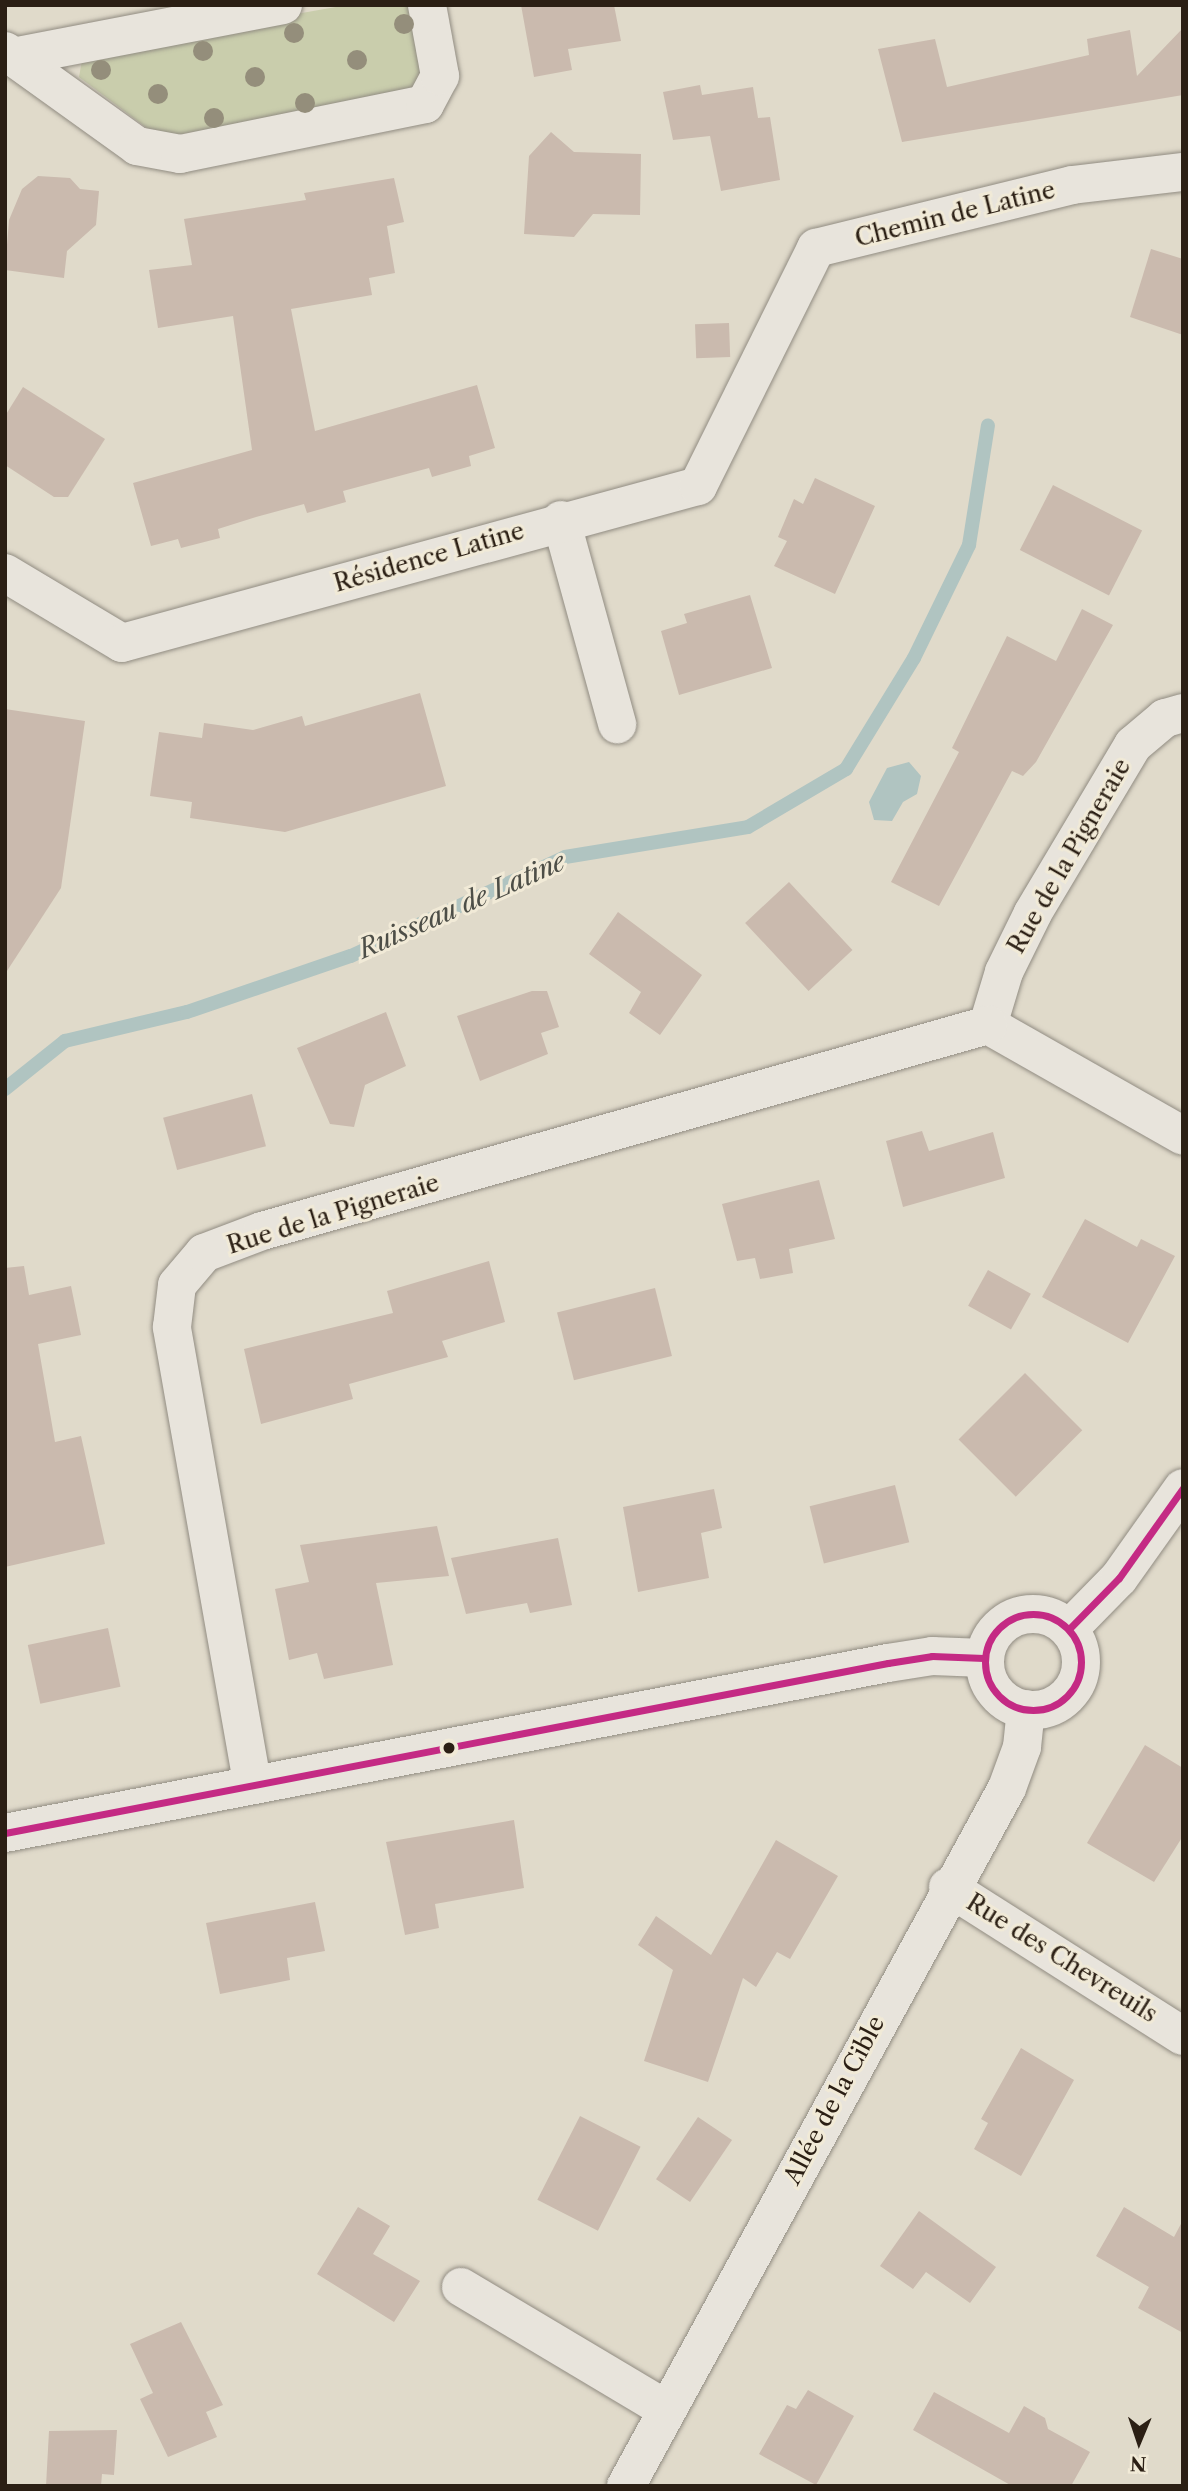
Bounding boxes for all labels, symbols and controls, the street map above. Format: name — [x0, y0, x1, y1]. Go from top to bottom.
street label: Chemin de Latine — [852, 175, 1058, 253]
street label: Résidence Latine — [330, 516, 528, 598]
street label: Rue de la Pigneraie — [1001, 753, 1137, 959]
water label: Ruisseau de Latine — [354, 846, 570, 966]
street label: Rue de la Pigneraie — [223, 1168, 443, 1260]
unlabelled marker — [442, 1741, 456, 1755]
street label: Rue des Chevreuils — [961, 1888, 1163, 2028]
street label: Allée de la Cible — [777, 2011, 891, 2189]
north arrow — [1104, 2407, 1174, 2477]
text: N — [1130, 2452, 1147, 2475]

